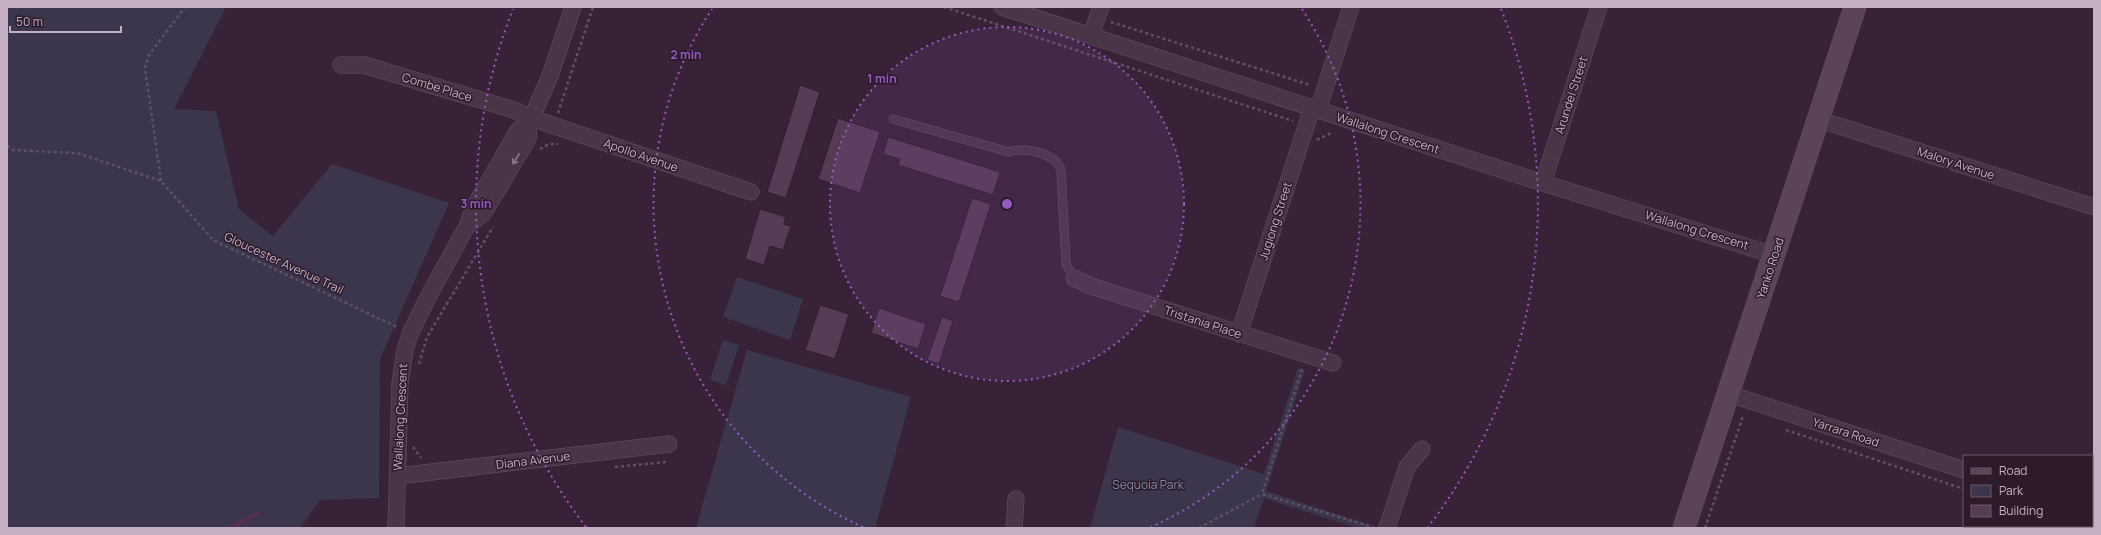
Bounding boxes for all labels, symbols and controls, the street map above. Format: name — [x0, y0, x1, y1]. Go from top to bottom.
scale bar — [10, 8, 121, 34]
text: 50 m — [16, 13, 43, 30]
text: 2 min — [670, 46, 702, 63]
street label: Arundel Street — [1550, 54, 1592, 136]
street label: Combe Place — [400, 68, 474, 106]
text: 1 min — [867, 70, 897, 87]
street label: Wallalong Crescent — [1334, 108, 1442, 158]
street label: Apollo Avenue — [601, 134, 681, 176]
street label: Malory Avenue — [1915, 142, 1997, 184]
one-way arrow — [511, 153, 519, 165]
street label: Jugiong Street — [1254, 179, 1296, 262]
text: 3 min — [460, 195, 492, 212]
centre of rings — [1000, 197, 1014, 211]
street label: Wallalong Crescent — [1643, 206, 1751, 254]
street label: Gloucester Avenue Trail — [222, 228, 346, 298]
street label: Yanko Road — [1752, 235, 1788, 301]
street label: Tristania Place — [1162, 301, 1244, 343]
street label: Wallalong Crescent — [389, 363, 411, 471]
street label: Yarrara Road — [1811, 413, 1881, 451]
street label: Diana Avenue — [495, 447, 571, 473]
legend — [1963, 455, 2093, 527]
text: Road — [1999, 462, 2027, 479]
park label: Sequoia Park — [1112, 476, 1185, 493]
text: Park — [1999, 482, 2024, 499]
text: Building — [1999, 502, 2043, 519]

